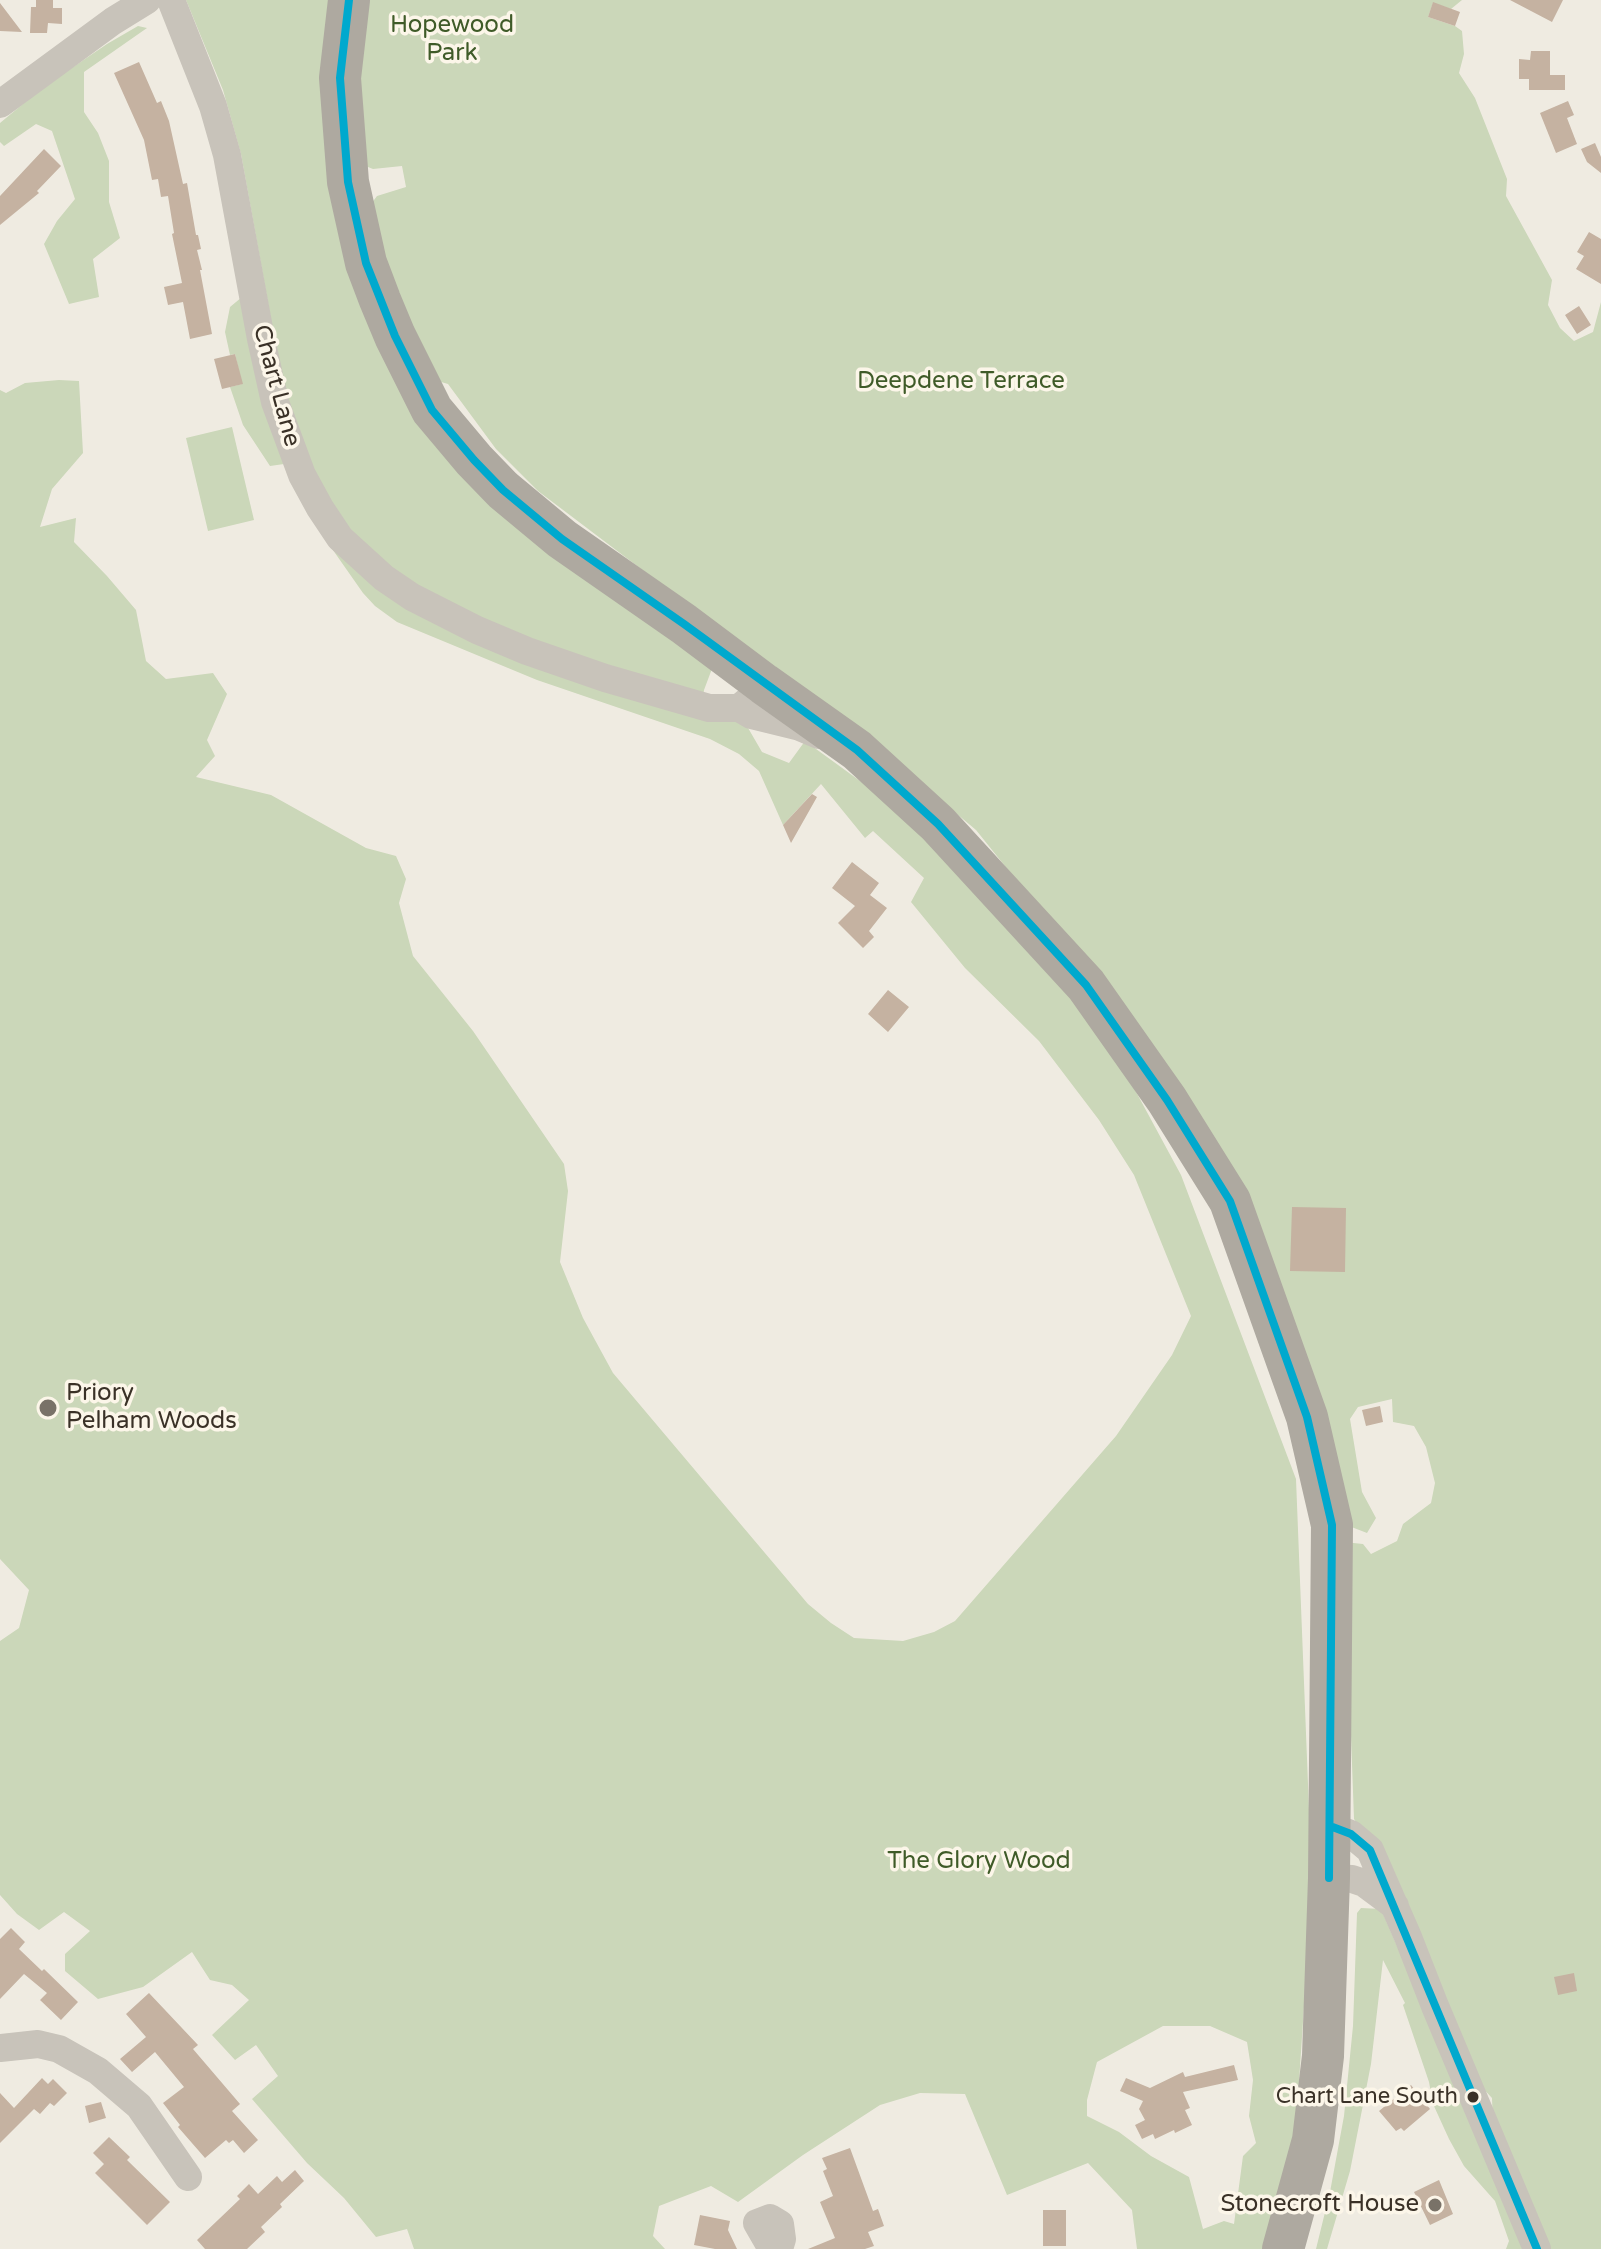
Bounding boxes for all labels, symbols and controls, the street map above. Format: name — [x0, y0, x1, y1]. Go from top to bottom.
park label: Hopewood Park — [390, 12, 514, 68]
street label: Chart Lane — [246, 322, 306, 450]
park label: Deepdene Terrace — [857, 368, 1065, 396]
place label: Priory Pelham Woods — [66, 1380, 237, 1436]
marker: Priory Pelham Woods — [37, 1397, 59, 1419]
park label: The Glory Wood — [887, 1848, 1071, 1876]
place label: Chart Lane South — [1276, 2084, 1458, 2110]
marker: Chart Lane South — [1465, 2089, 1481, 2105]
place label: Stonecroft House — [1220, 2191, 1419, 2219]
marker: Stonecroft House — [1426, 2196, 1444, 2214]

